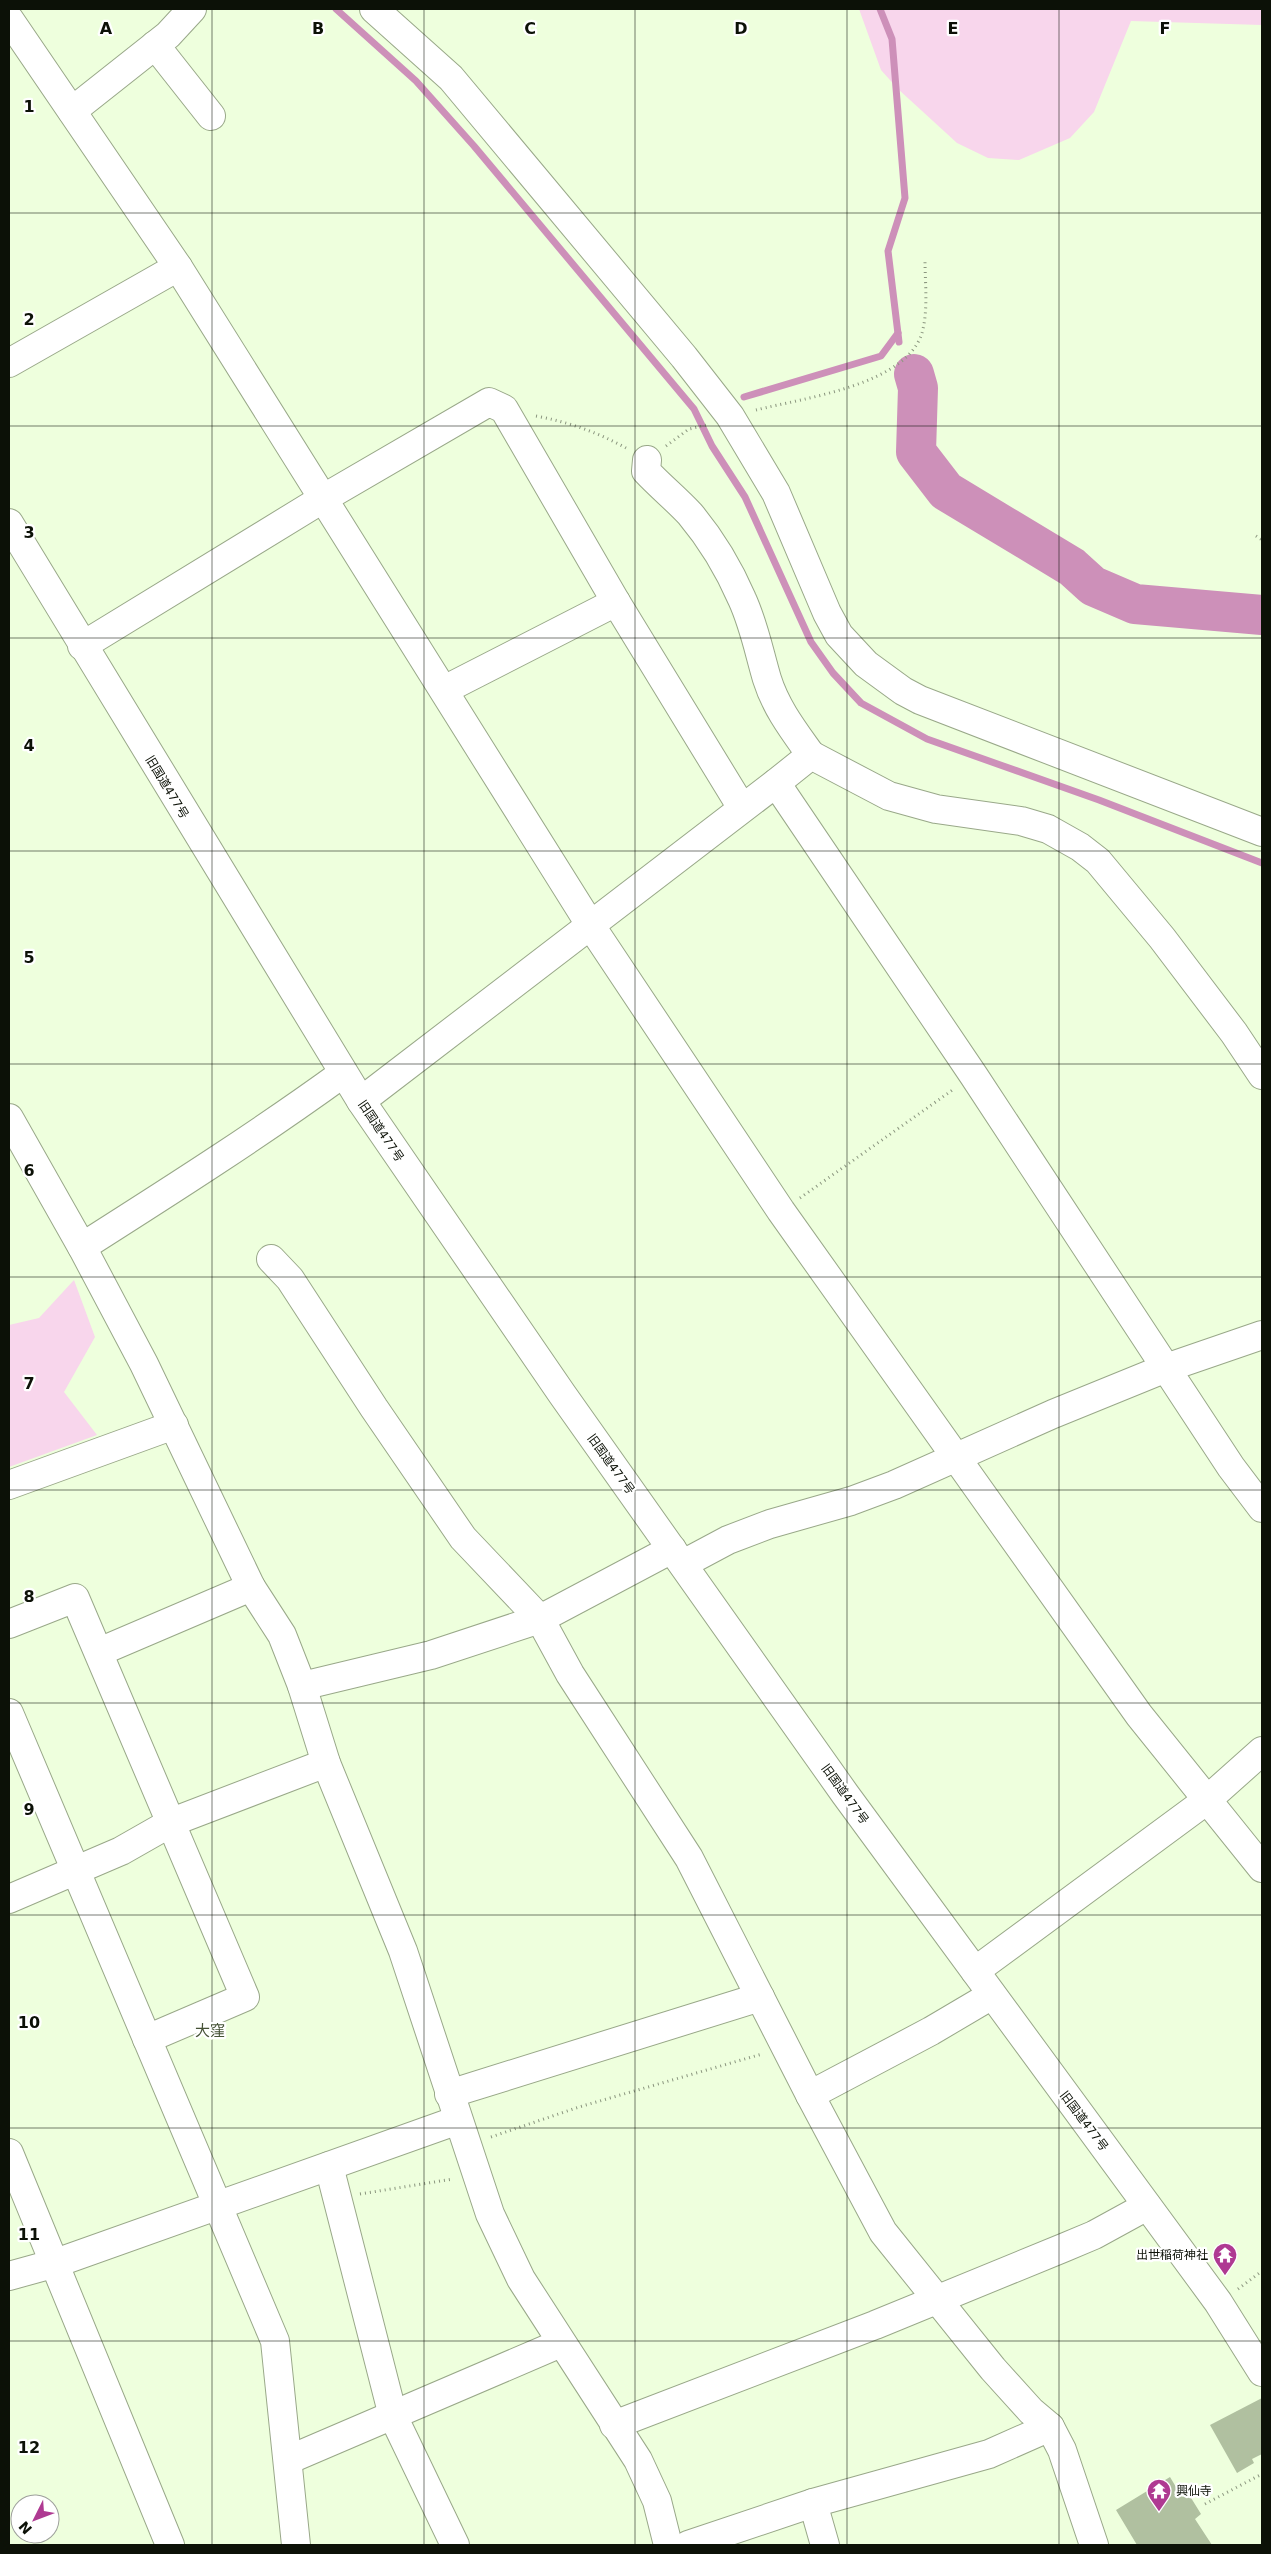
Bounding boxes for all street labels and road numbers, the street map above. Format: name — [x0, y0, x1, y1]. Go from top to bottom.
street label: 旧国道477号 — [143, 753, 191, 821]
street label: 旧国道477号 — [355, 1098, 407, 1164]
street label: 旧国道477号 — [584, 1431, 638, 1497]
street label: 旧国道477号 — [818, 1761, 872, 1827]
street label: 旧国道477号 — [1057, 2088, 1111, 2154]

